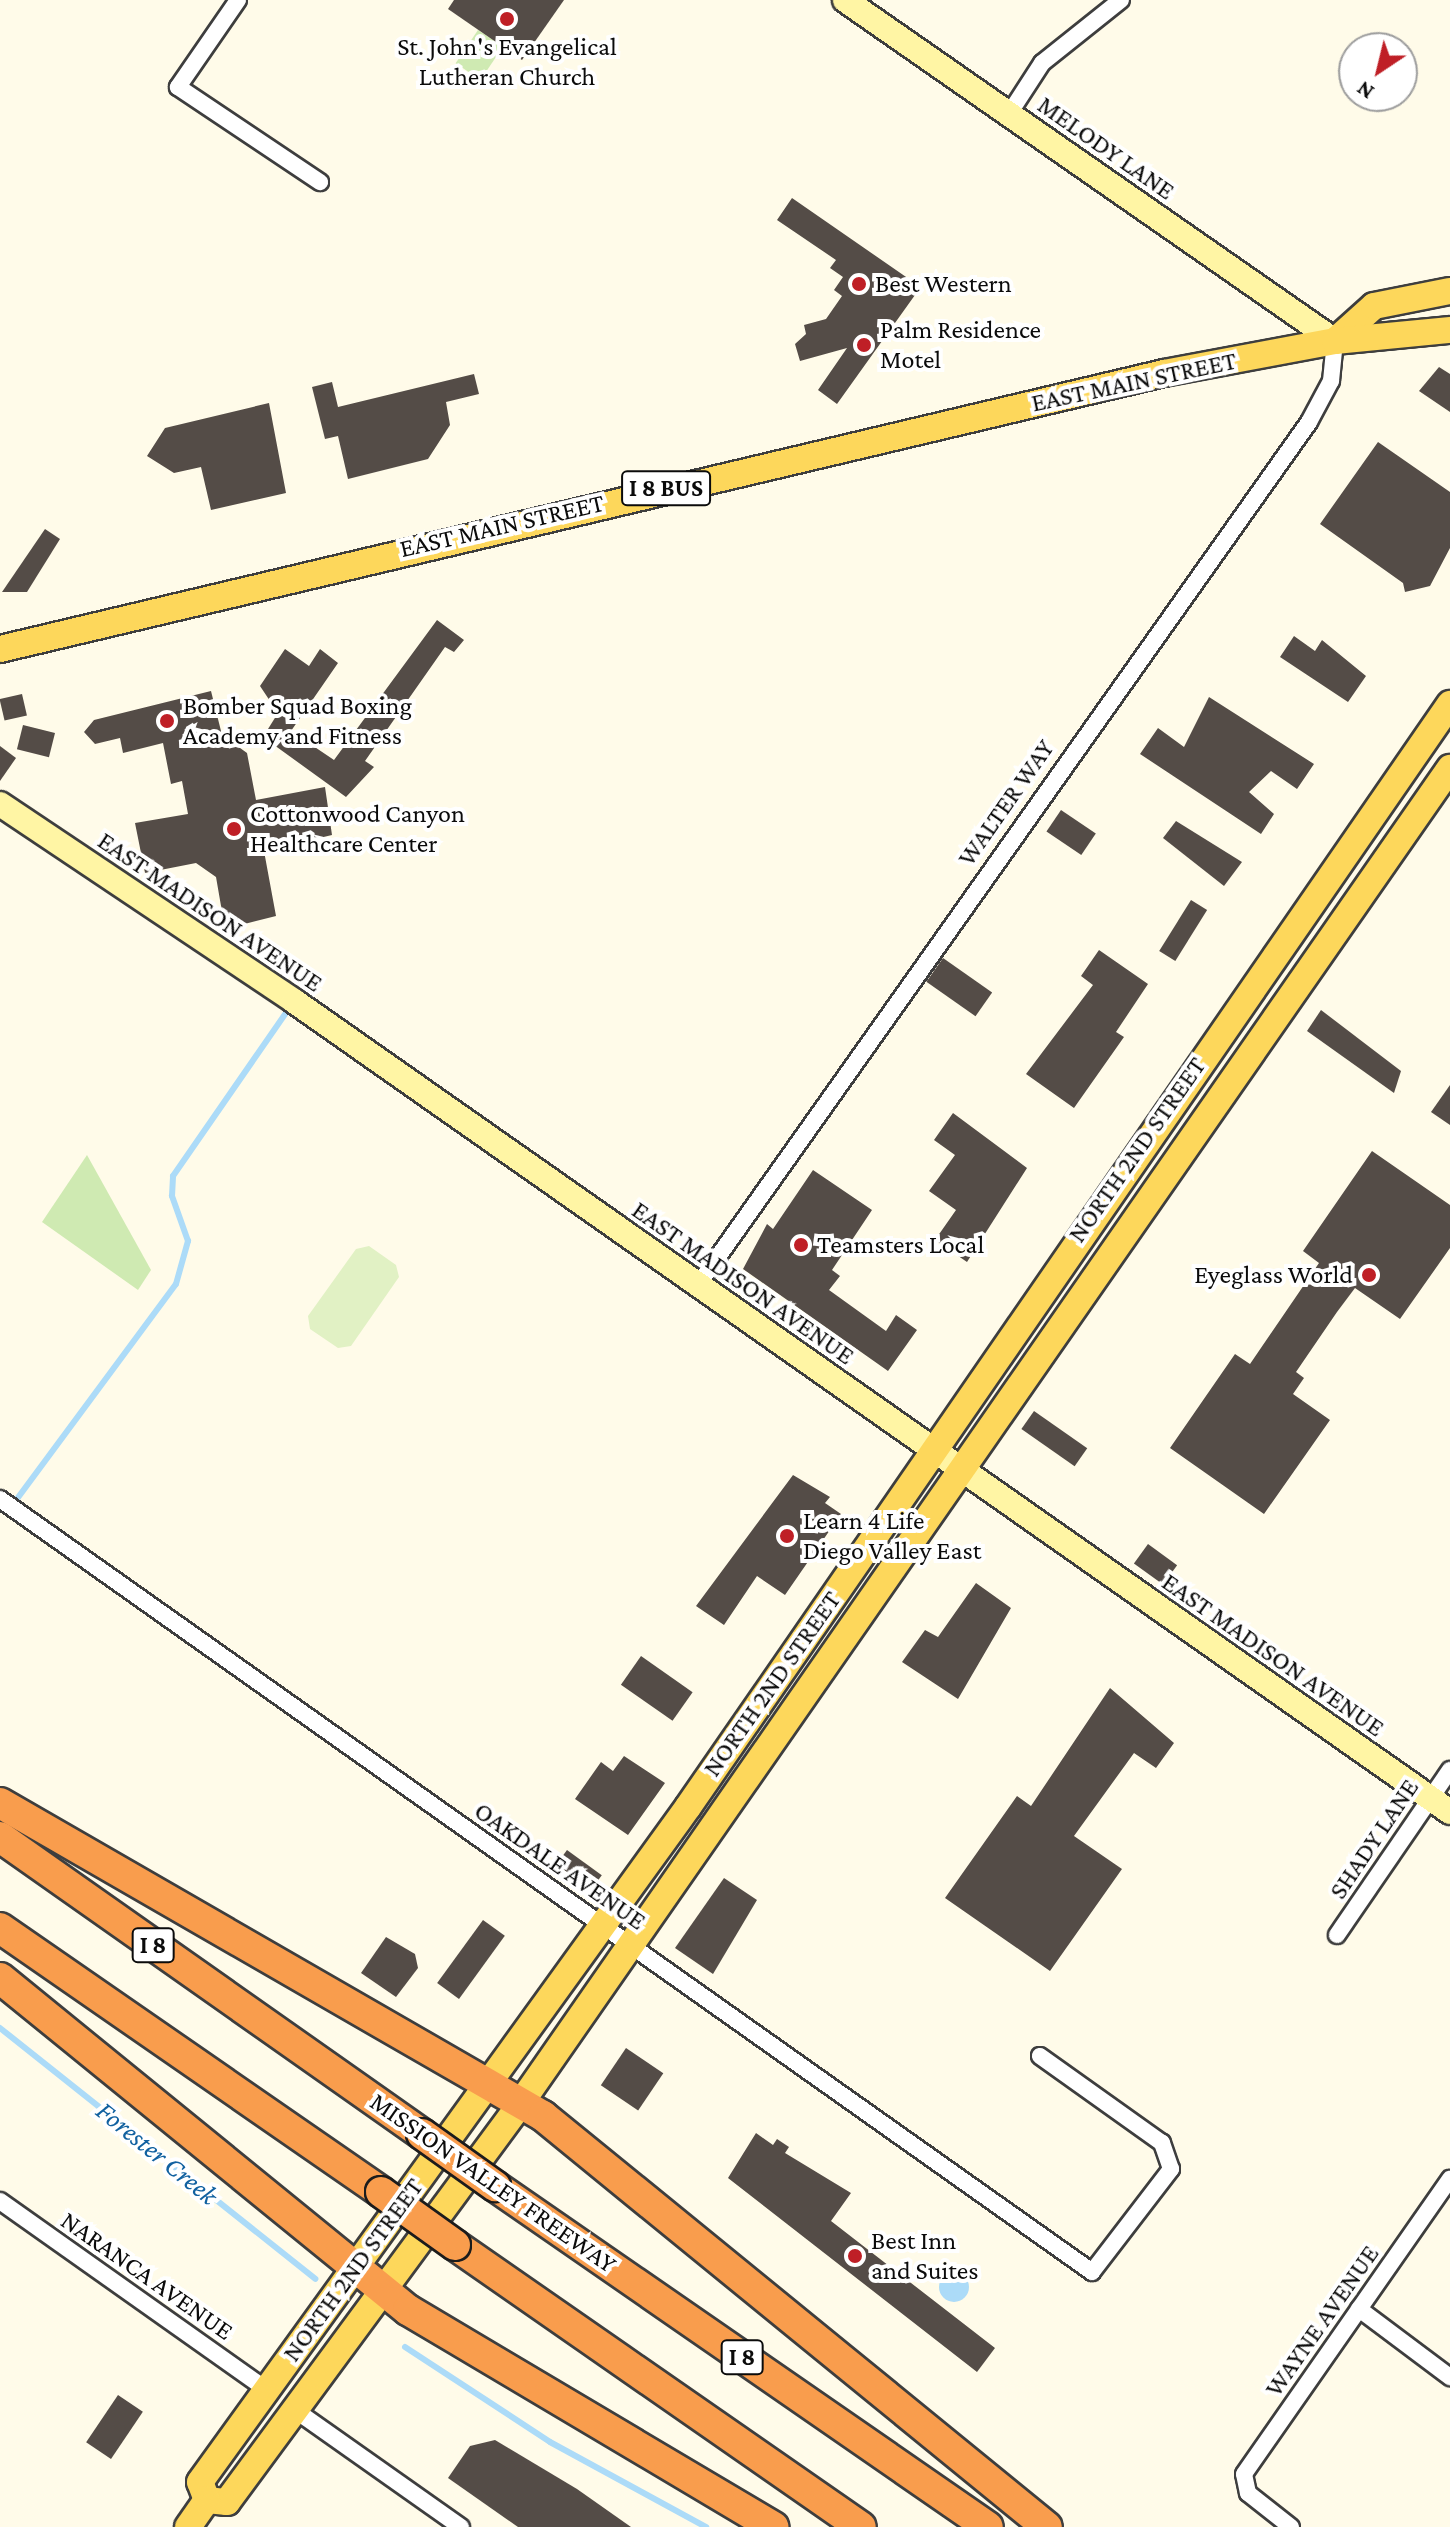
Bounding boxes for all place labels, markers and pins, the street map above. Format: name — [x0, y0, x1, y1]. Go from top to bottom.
marker: St. John's Evangelical Lutheran Church — [498, 10, 516, 28]
place label: St. John's Evangelical Lutheran Church — [397, 31, 617, 92]
place label: Best Western — [875, 268, 1012, 300]
marker: Best Western — [850, 275, 868, 293]
place label: Palm Residence Motel — [880, 314, 1041, 376]
marker: Palm Residence Motel — [855, 336, 873, 354]
place label: Bomber Squad Boxing Academy and Fitness — [183, 690, 412, 752]
marker: Bomber Squad Boxing Academy and Fitness — [158, 712, 176, 730]
place label: Cottonwood Canyon Healthcare Center — [250, 798, 465, 860]
marker: Cottonwood Canyon Healthcare Center — [225, 820, 243, 838]
place label: Teamsters Local — [817, 1229, 984, 1261]
marker: Teamsters Local — [792, 1236, 810, 1254]
place label: Eyeglass World — [1194, 1259, 1353, 1291]
marker: Eyeglass World — [1360, 1266, 1378, 1284]
place label: Learn 4 Life Diego Valley East — [803, 1505, 981, 1566]
marker: Learn 4 Life Diego Valley East — [778, 1527, 796, 1545]
place label: Best Inn and Suites — [871, 2225, 978, 2286]
marker: Best Inn and Suites — [846, 2247, 864, 2265]

